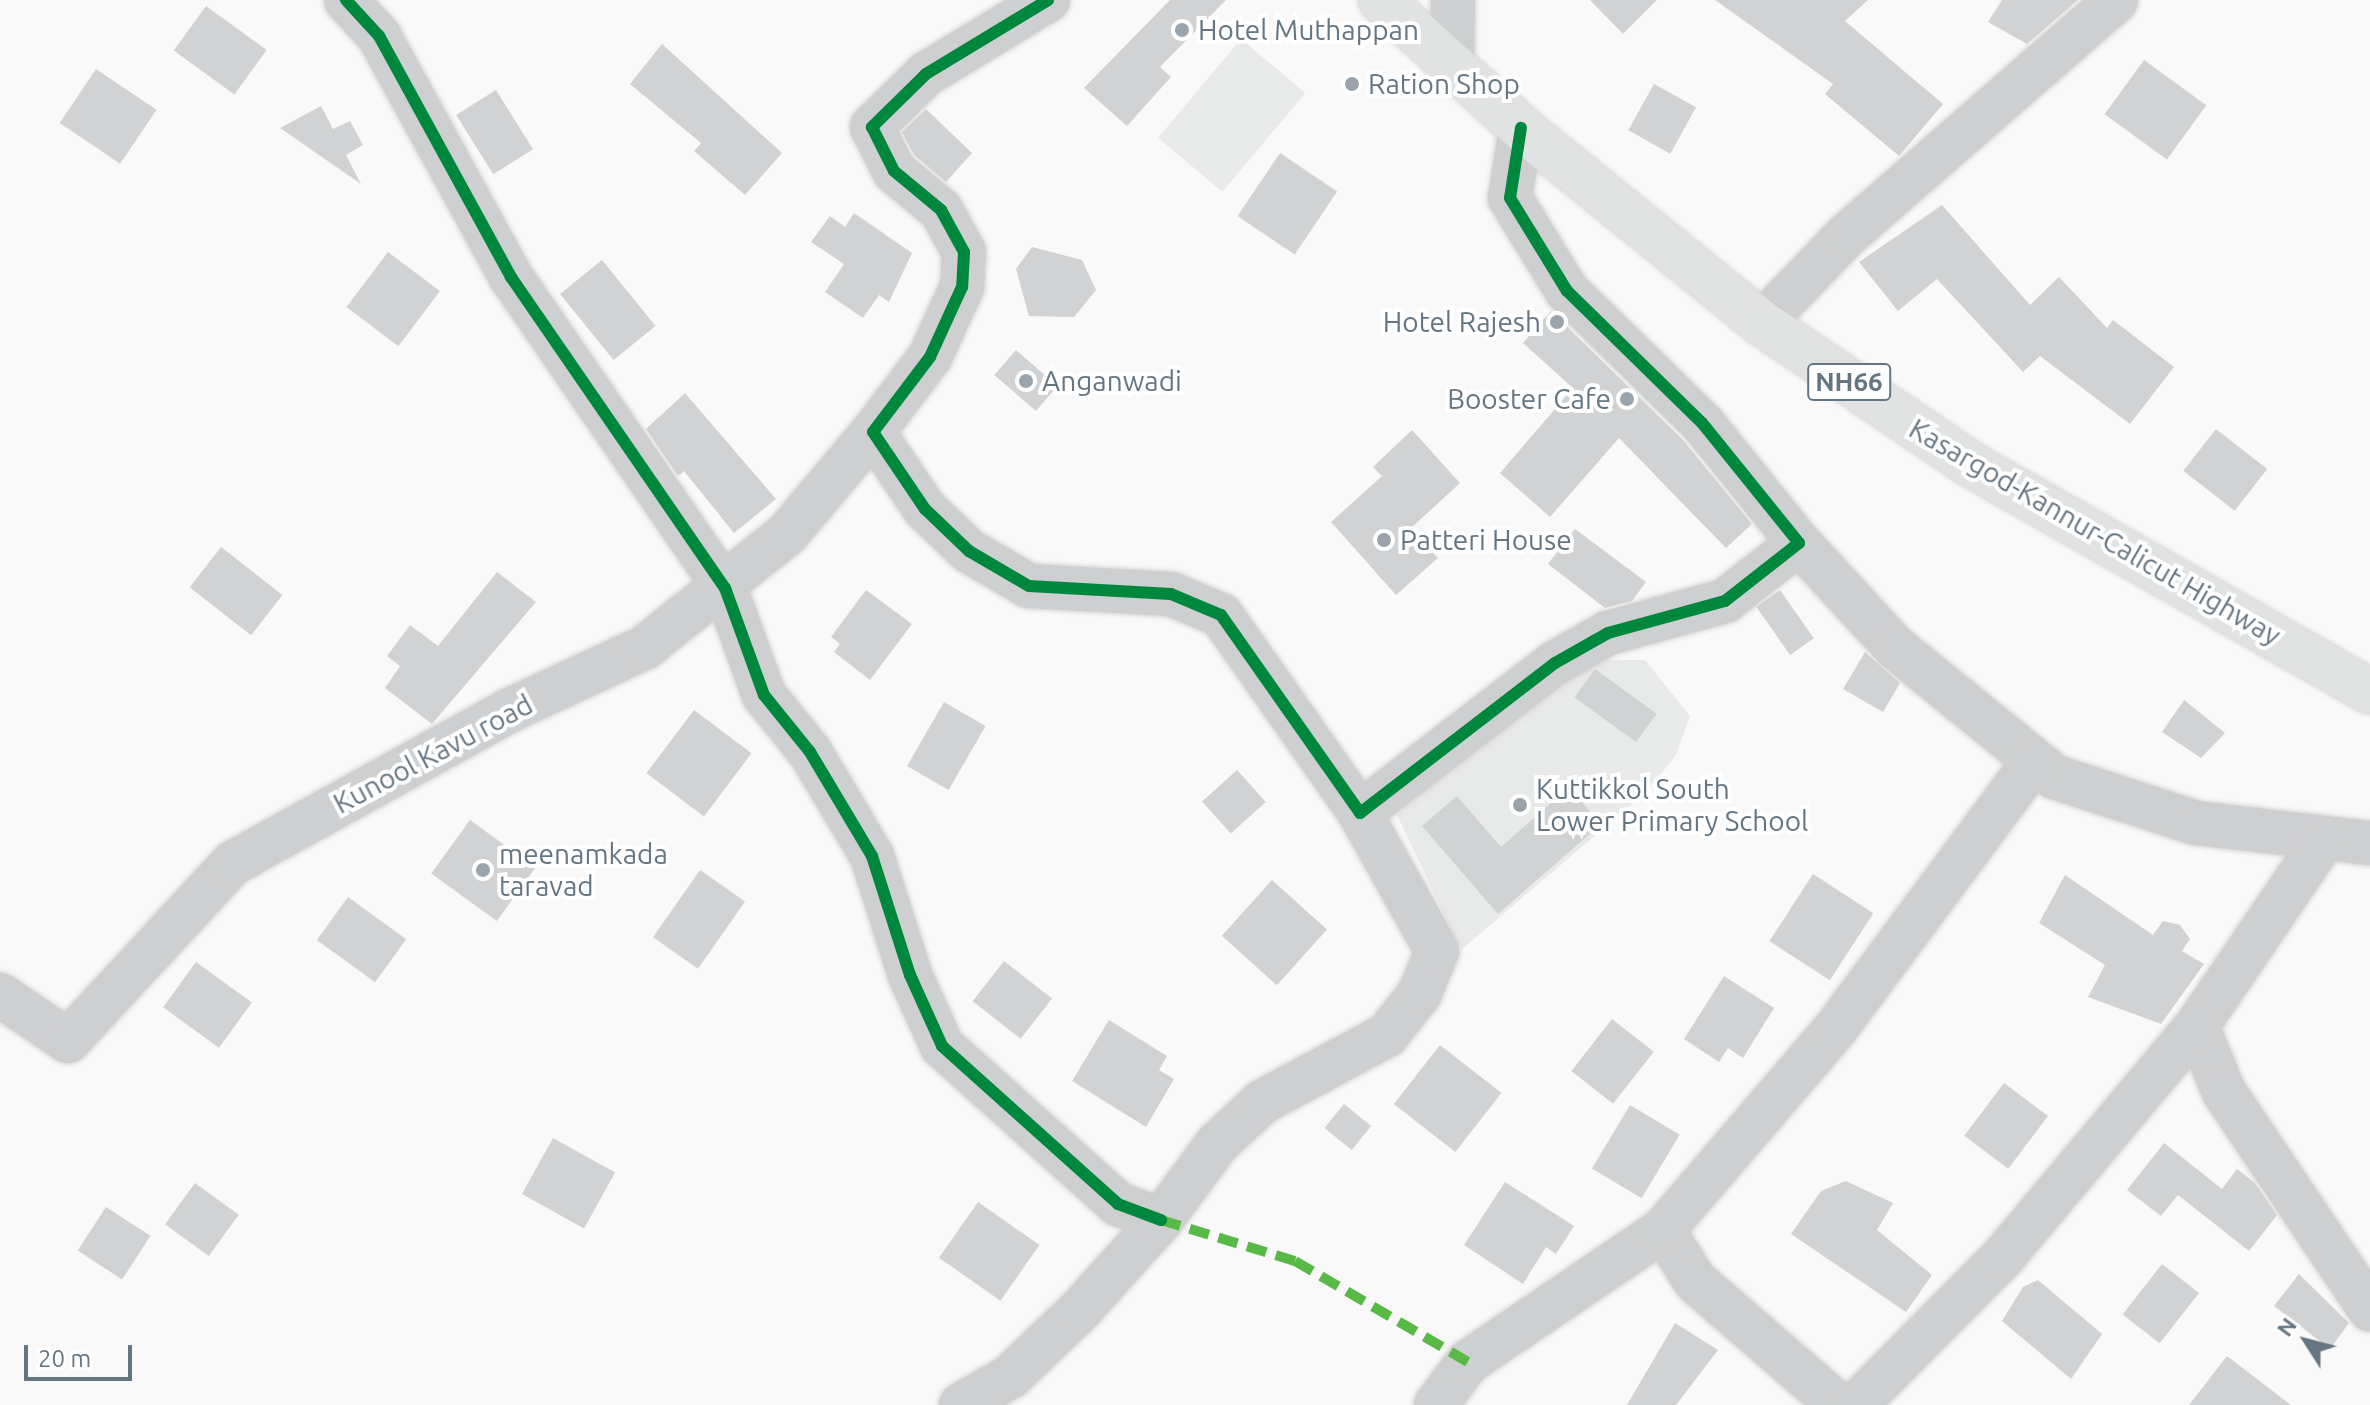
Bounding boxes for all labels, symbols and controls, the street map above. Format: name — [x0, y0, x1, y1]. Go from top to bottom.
place label: Hotel Muthappan — [1198, 13, 1419, 47]
marker: Hotel Muthappan — [1173, 21, 1191, 39]
place label: Ration Shop — [1368, 67, 1520, 101]
marker: Ration Shop — [1343, 75, 1361, 93]
place label: Hotel Rajesh — [1383, 305, 1541, 339]
marker: Hotel Rajesh — [1548, 313, 1566, 331]
road number: NH66 — [1807, 360, 1891, 404]
place label: Anganwadi — [1042, 364, 1182, 398]
marker: Anganwadi — [1017, 372, 1035, 390]
place label: Booster Cafe — [1447, 382, 1611, 416]
marker: Booster Cafe — [1618, 390, 1636, 408]
street label: Kasargod-Kannur-Calicut Highway — [1903, 412, 2287, 652]
place label: Patteri House — [1400, 523, 1572, 557]
marker: Patteri House — [1375, 531, 1393, 549]
street label: Kunool Kavu road — [328, 687, 538, 821]
place label: Kuttikkol South Lower Primary School — [1536, 772, 1808, 838]
marker: Kuttikkol South Lower Primary School — [1511, 796, 1529, 814]
place label: meenamkada taravad — [499, 837, 668, 903]
marker: meenamkada taravad — [474, 861, 492, 879]
north arrow — [2266, 1301, 2346, 1381]
text: N — [2271, 1313, 2301, 1341]
scale bar — [28, 1329, 136, 1379]
text: 20 m — [38, 1345, 91, 1372]

